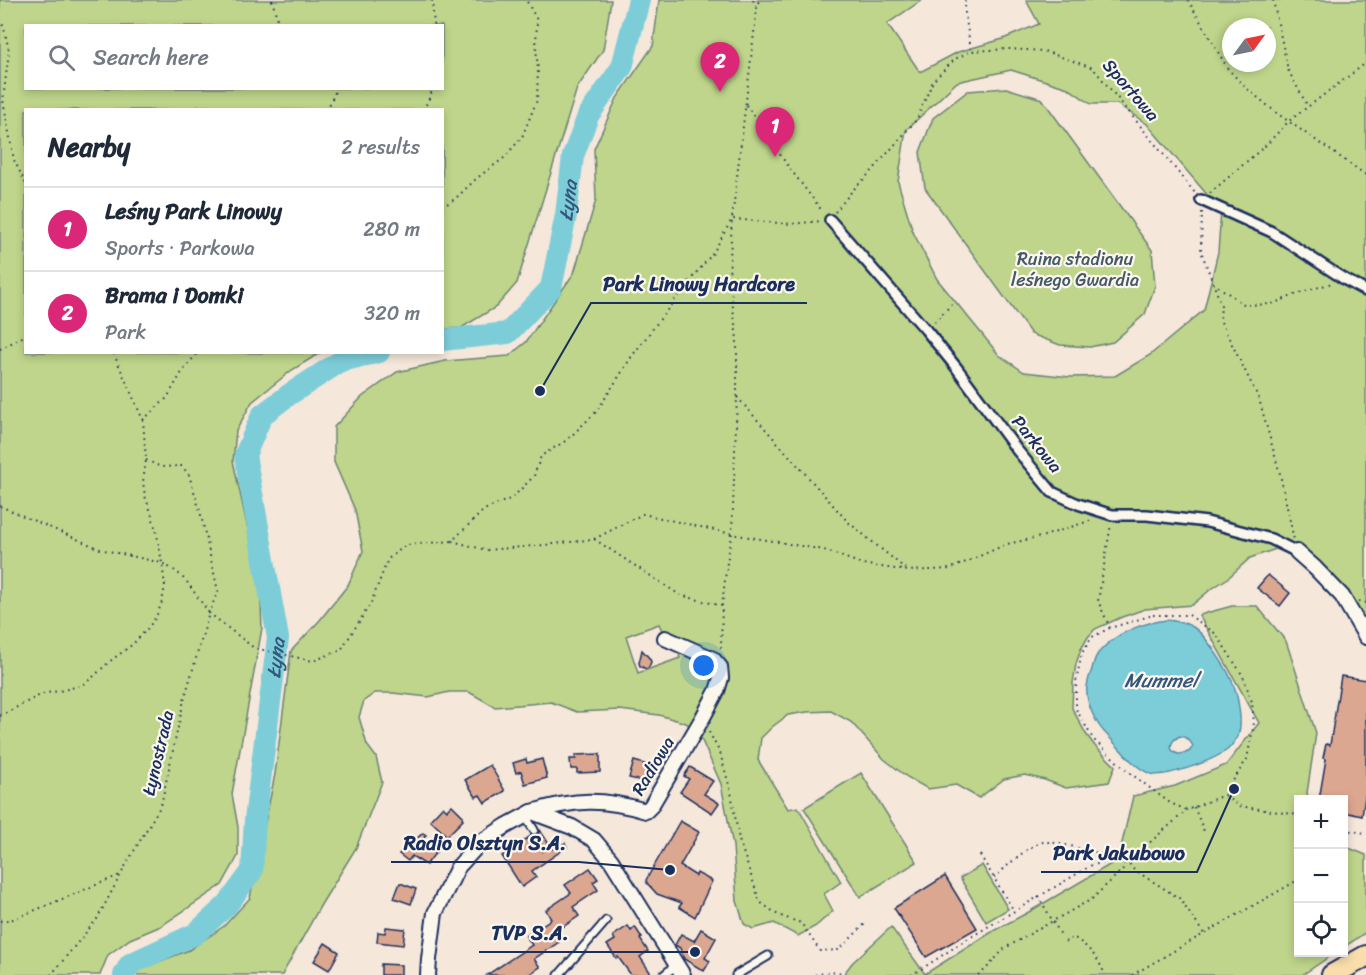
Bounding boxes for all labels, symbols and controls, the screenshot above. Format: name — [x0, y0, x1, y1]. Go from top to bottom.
north arrow — [1222, 18, 1276, 72]
search box — [24, 24, 444, 90]
text: Search here — [93, 38, 209, 77]
icon: search — [45, 41, 78, 74]
pin: 2 — [700, 42, 740, 92]
street label: Sportowa — [1094, 51, 1168, 129]
pin: 1 — [756, 108, 794, 157]
text: Nearby — [48, 124, 130, 170]
text: 2 results — [341, 130, 420, 165]
water label: Łyna — [548, 176, 588, 224]
text: Leśny Park Linowy — [105, 192, 282, 231]
text: 1 — [63, 212, 72, 247]
text: 280 m — [363, 212, 420, 247]
text: Sports · Parkowa — [105, 231, 255, 266]
park label: Ruina stadionu leśnego Gwardia — [1011, 243, 1139, 296]
callout: Park Linowy Hardcore — [591, 265, 807, 303]
text: Park Linowy Hardcore — [603, 267, 795, 302]
text: Brama i Domki — [105, 276, 243, 315]
text: 2 — [62, 296, 73, 331]
text: 320 m — [364, 296, 420, 331]
text: Park — [105, 315, 146, 350]
street label: Parkowa — [1003, 408, 1071, 480]
water label: Łyna — [256, 634, 296, 680]
your location — [689, 651, 718, 680]
water label: Mummel — [1124, 663, 1202, 698]
street label: Łynostrada — [133, 707, 183, 799]
street label: Radiowa — [623, 730, 683, 802]
map controls — [1294, 795, 1348, 957]
button: + — [1294, 795, 1348, 849]
callout: Radio Olsztyn S.A. — [391, 824, 579, 862]
text: Radio Olsztyn S.A. — [403, 826, 566, 861]
callout: Park Jakubowo — [1041, 834, 1197, 872]
text: Park Jakubowo — [1053, 836, 1186, 871]
button: − — [1294, 849, 1348, 903]
button: locate — [1294, 903, 1348, 957]
callout: TVP S.A. — [479, 914, 580, 952]
text: TVP S.A. — [491, 916, 569, 951]

